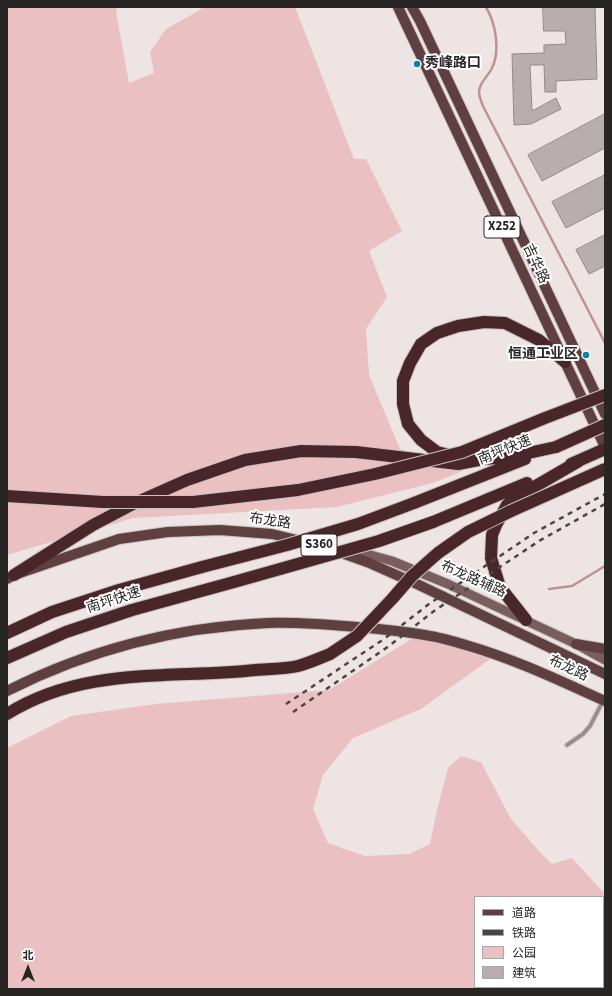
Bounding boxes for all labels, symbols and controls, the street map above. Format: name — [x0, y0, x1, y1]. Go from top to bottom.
place label: 秀峰路口 — [425, 56, 481, 72]
marker: 秀峰路口 — [412, 59, 422, 69]
road number: X252 — [484, 216, 520, 238]
street label: 吉华路 — [519, 241, 551, 287]
place label: 恒通工业区 — [508, 347, 578, 363]
marker: 恒通工业区 — [581, 350, 591, 360]
street label: 南坪快速 — [476, 433, 534, 469]
street label: 布龙路 — [248, 511, 292, 533]
road number: S360 — [301, 534, 337, 556]
street label: 布龙路辅路 — [438, 558, 508, 602]
street label: 南坪快速 — [85, 584, 143, 618]
street label: 布龙路 — [545, 653, 591, 685]
legend — [474, 896, 604, 988]
text: 道路 — [512, 905, 536, 922]
text: 铁路 — [512, 925, 536, 942]
text: 公园 — [512, 945, 536, 962]
north arrow — [8, 948, 48, 988]
text: 北 — [23, 948, 34, 963]
text: 建筑 — [512, 965, 536, 982]

